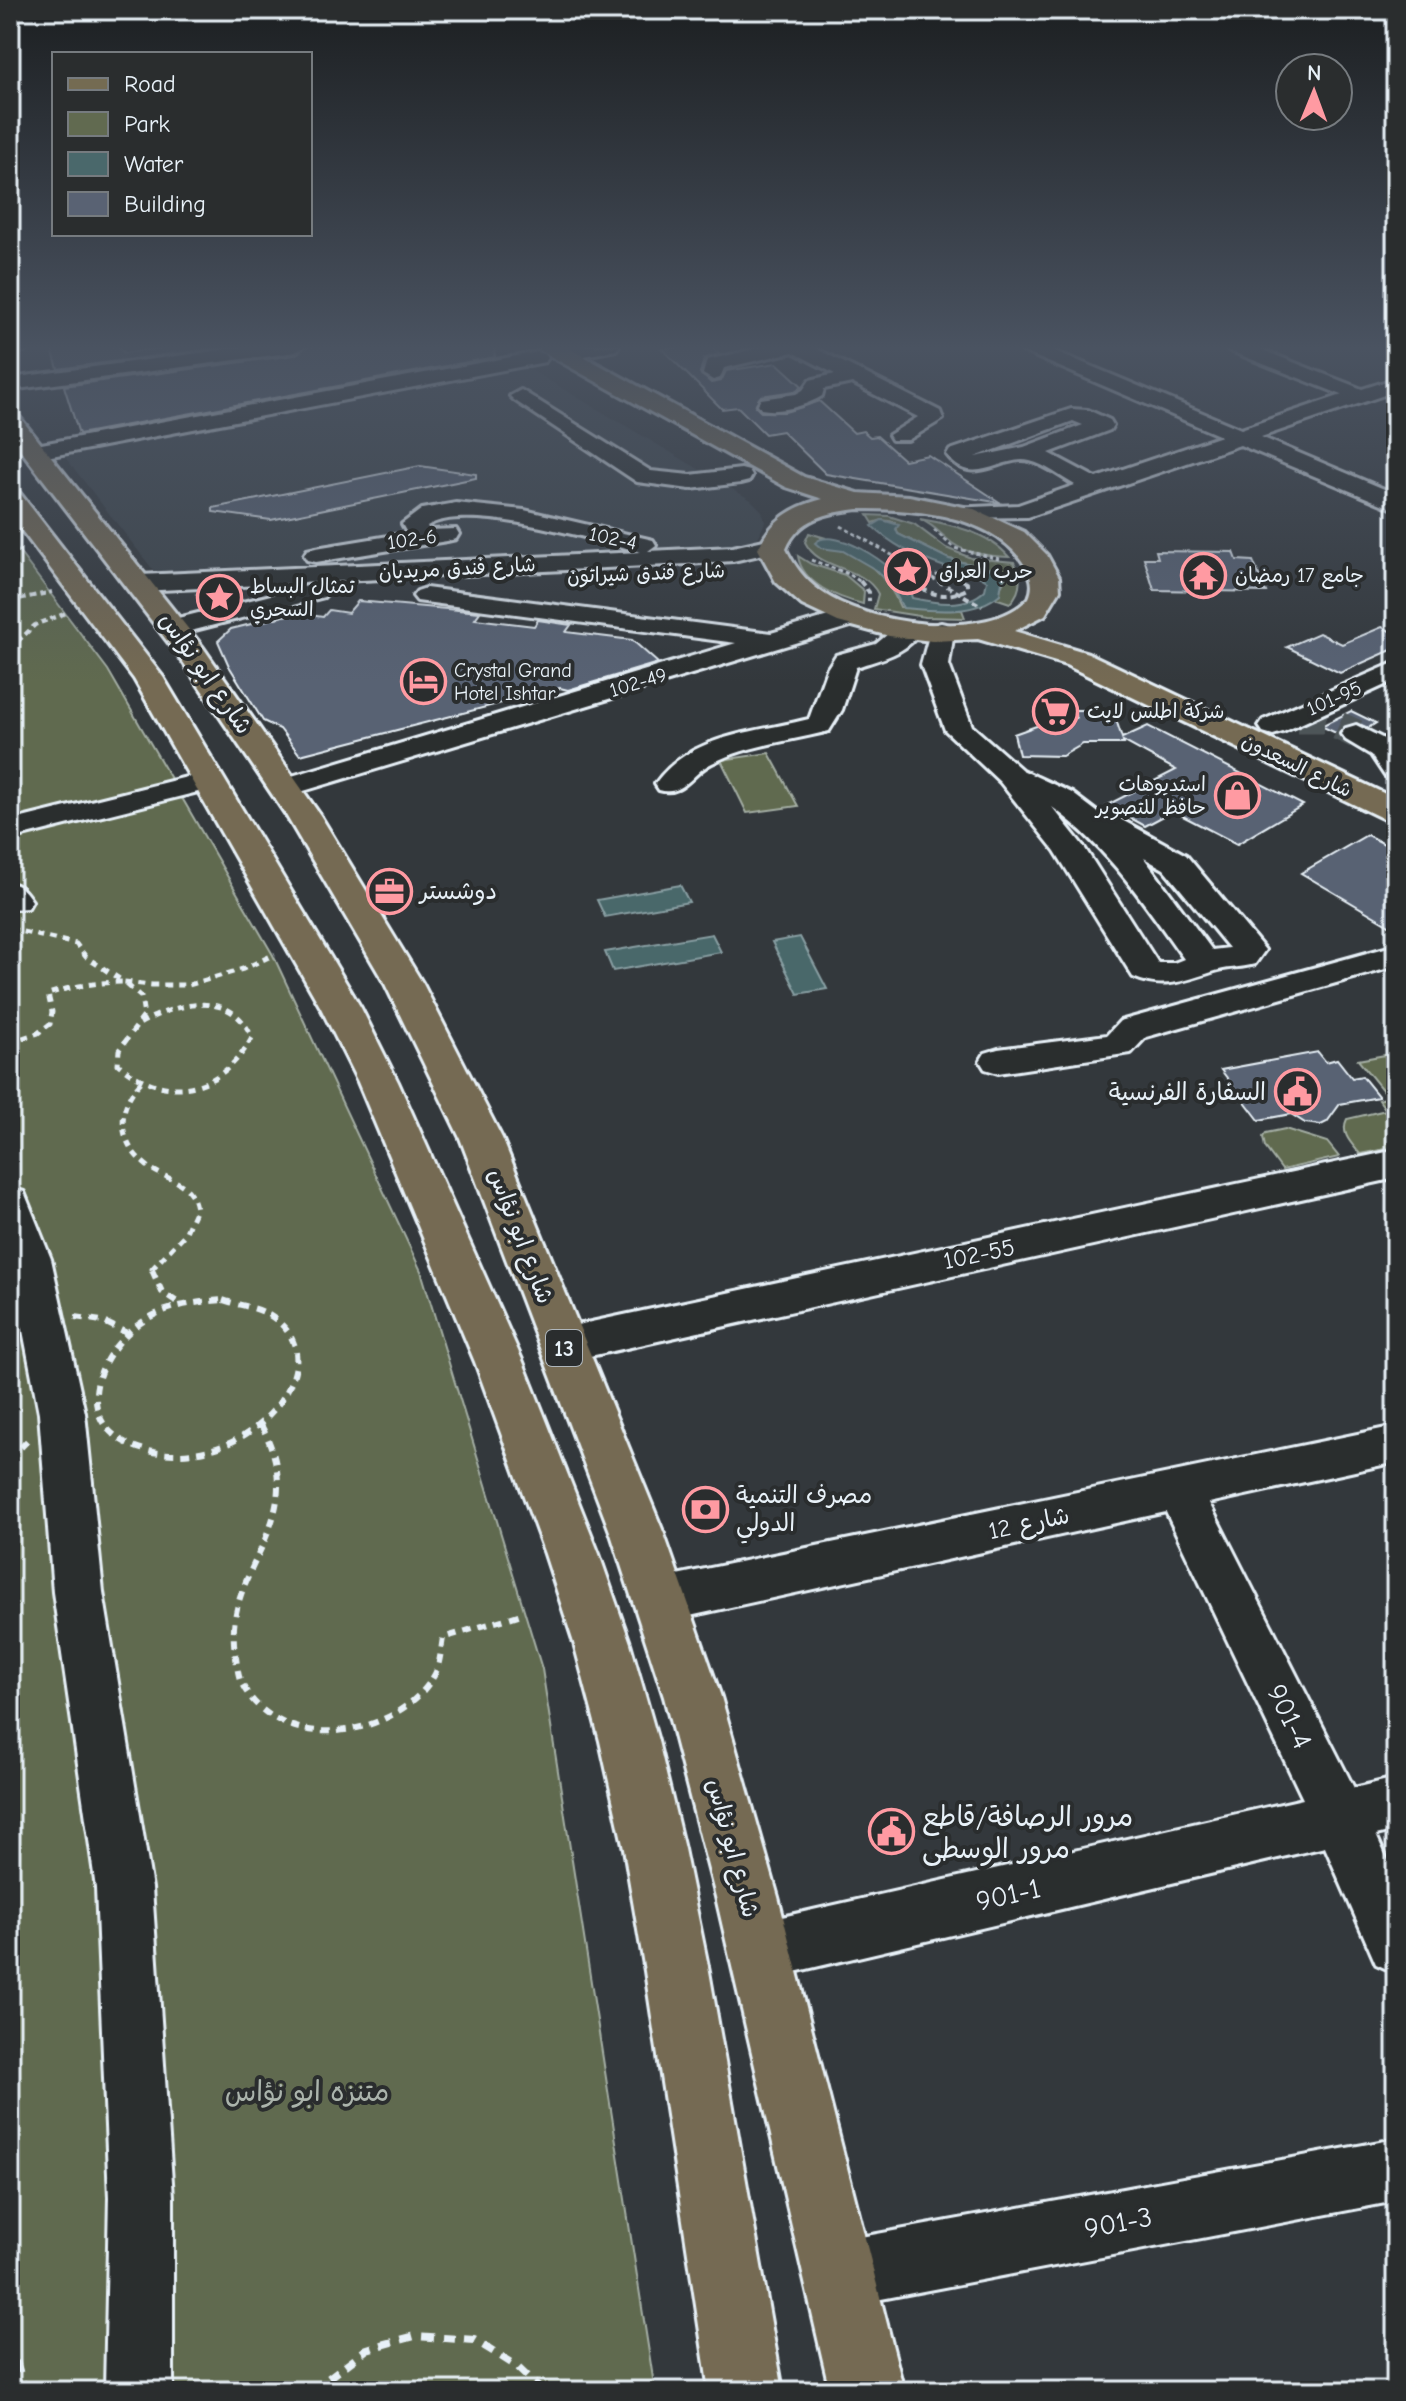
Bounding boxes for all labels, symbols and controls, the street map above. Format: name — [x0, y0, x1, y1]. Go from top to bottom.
legend — [52, 52, 312, 236]
north arrow — [1274, 52, 1354, 132]
text: N — [1307, 60, 1322, 86]
text: Road — [124, 70, 176, 98]
text: Park — [124, 110, 170, 138]
text: Water — [124, 150, 184, 178]
text: Building — [124, 190, 206, 218]
street label: 102-4 — [587, 522, 639, 555]
street label: 102-6 — [386, 525, 438, 554]
place icon: حرب العراق — [884, 547, 932, 595]
temple icon: جامع 17 رمضان — [1180, 551, 1228, 599]
street label: شارع فندق مريديان — [378, 553, 536, 586]
street label: شارع فندق شيراتون — [567, 559, 726, 590]
place label: حرب العراق — [939, 560, 1033, 583]
place label: جامع 17 رمضان — [1235, 564, 1364, 590]
place icon: تمثال البساط السحري — [195, 574, 243, 622]
place label: تمثال البساط السحري — [250, 575, 355, 624]
street label: شارع ابو نؤاس — [151, 607, 258, 741]
hotel icon: Crystal Grand Hotel Ishtar — [399, 657, 447, 705]
place label: Crystal Grand Hotel Ishtar — [454, 659, 572, 705]
street label: 102-49 — [607, 663, 670, 702]
street label: 101-95 — [1303, 676, 1365, 721]
supermarket icon: شركة اطلس لايت — [1032, 687, 1080, 735]
place label: شركة اطلس لايت — [1087, 700, 1224, 723]
street label: شارع السعدون — [1237, 729, 1355, 804]
shop icon: استديوهات حافظ للتصوير — [1213, 771, 1261, 819]
place label: استديوهات حافظ للتصوير — [1094, 773, 1206, 821]
office icon: دوشستر — [365, 867, 413, 915]
place label: دوشستر — [418, 877, 497, 905]
public building icon: السفارة الفرنسية — [1273, 1068, 1321, 1116]
place label: السفارة الفرنسية — [1109, 1078, 1266, 1106]
street label: شارع ابو نؤاس — [480, 1164, 560, 1309]
street label: 102-55 — [941, 1233, 1017, 1275]
road number: 13 — [546, 1330, 582, 1366]
place label: مصرف التنمية الدولي — [736, 1481, 872, 1544]
bank icon: مصرف التنمية الدولي — [681, 1485, 729, 1533]
street label: شارع 12 — [986, 1501, 1073, 1548]
street label: 901-4 — [1260, 1679, 1318, 1754]
street label: شارع ابو نؤاس — [698, 1776, 765, 1921]
place label: مرور الرصافة/قاطع مرور الوسطى — [922, 1801, 1133, 1866]
public building icon: مرور الرصافة/قاطع مرور الوسطى — [867, 1808, 915, 1856]
street label: 901-1 — [973, 1872, 1044, 1918]
park label: متنزه ابو نؤاس — [225, 2076, 389, 2109]
street label: 901-3 — [1082, 2201, 1155, 2245]

